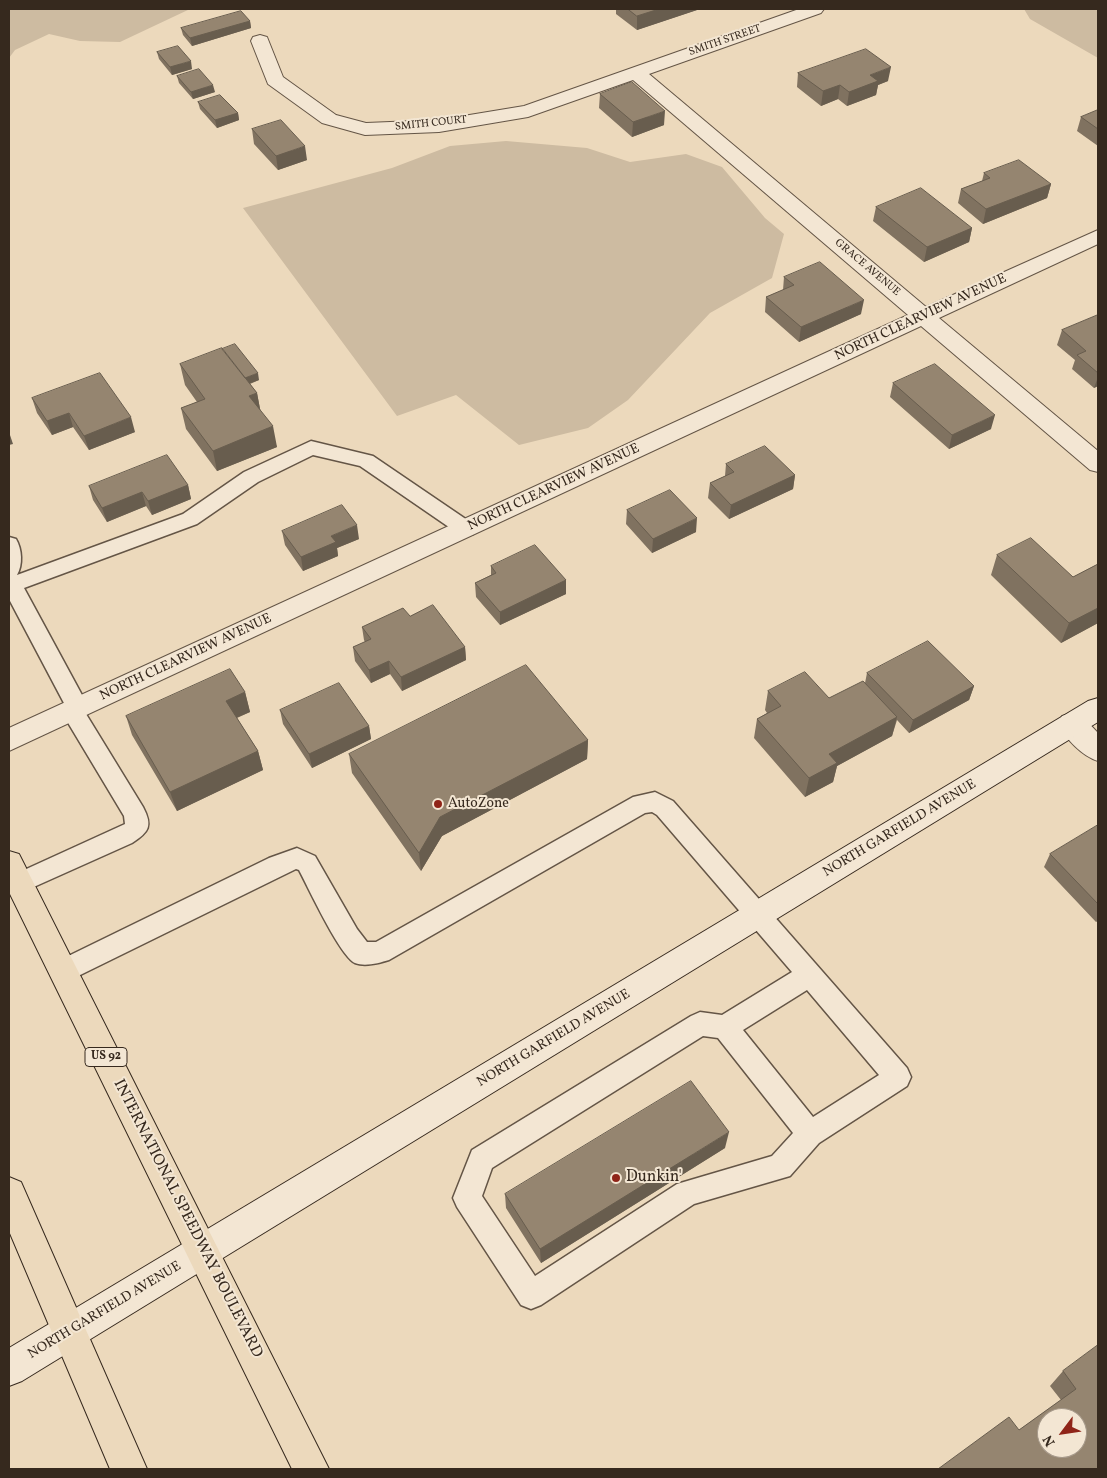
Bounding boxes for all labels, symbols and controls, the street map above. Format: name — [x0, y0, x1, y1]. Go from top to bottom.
street label: SMITH STREET — [687, 23, 763, 59]
street label: SMITH COURT — [394, 114, 468, 134]
street label: GRACE AVENUE — [832, 237, 902, 299]
street label: NORTH CLEARVIEW AVENUE — [832, 271, 1010, 365]
street label: NORTH CLEARVIEW AVENUE — [465, 441, 643, 535]
street label: NORTH CLEARVIEW AVENUE — [97, 611, 275, 705]
street label: NORTH GARFIELD AVENUE — [820, 777, 980, 881]
place label: AutoZone — [448, 796, 509, 812]
marker: AutoZone — [432, 798, 444, 810]
street label: NORTH GARFIELD AVENUE — [474, 987, 634, 1091]
road number: US 92 — [85, 1048, 127, 1066]
street label: INTERNATIONAL SPEEDWAY BOULEVARD — [108, 1077, 266, 1361]
place label: Dunkin' — [626, 1168, 682, 1188]
marker: Dunkin' — [610, 1172, 622, 1184]
street label: NORTH GARFIELD AVENUE — [25, 1259, 185, 1363]
north arrow — [1037, 1408, 1087, 1458]
text: N — [1039, 1431, 1060, 1450]

